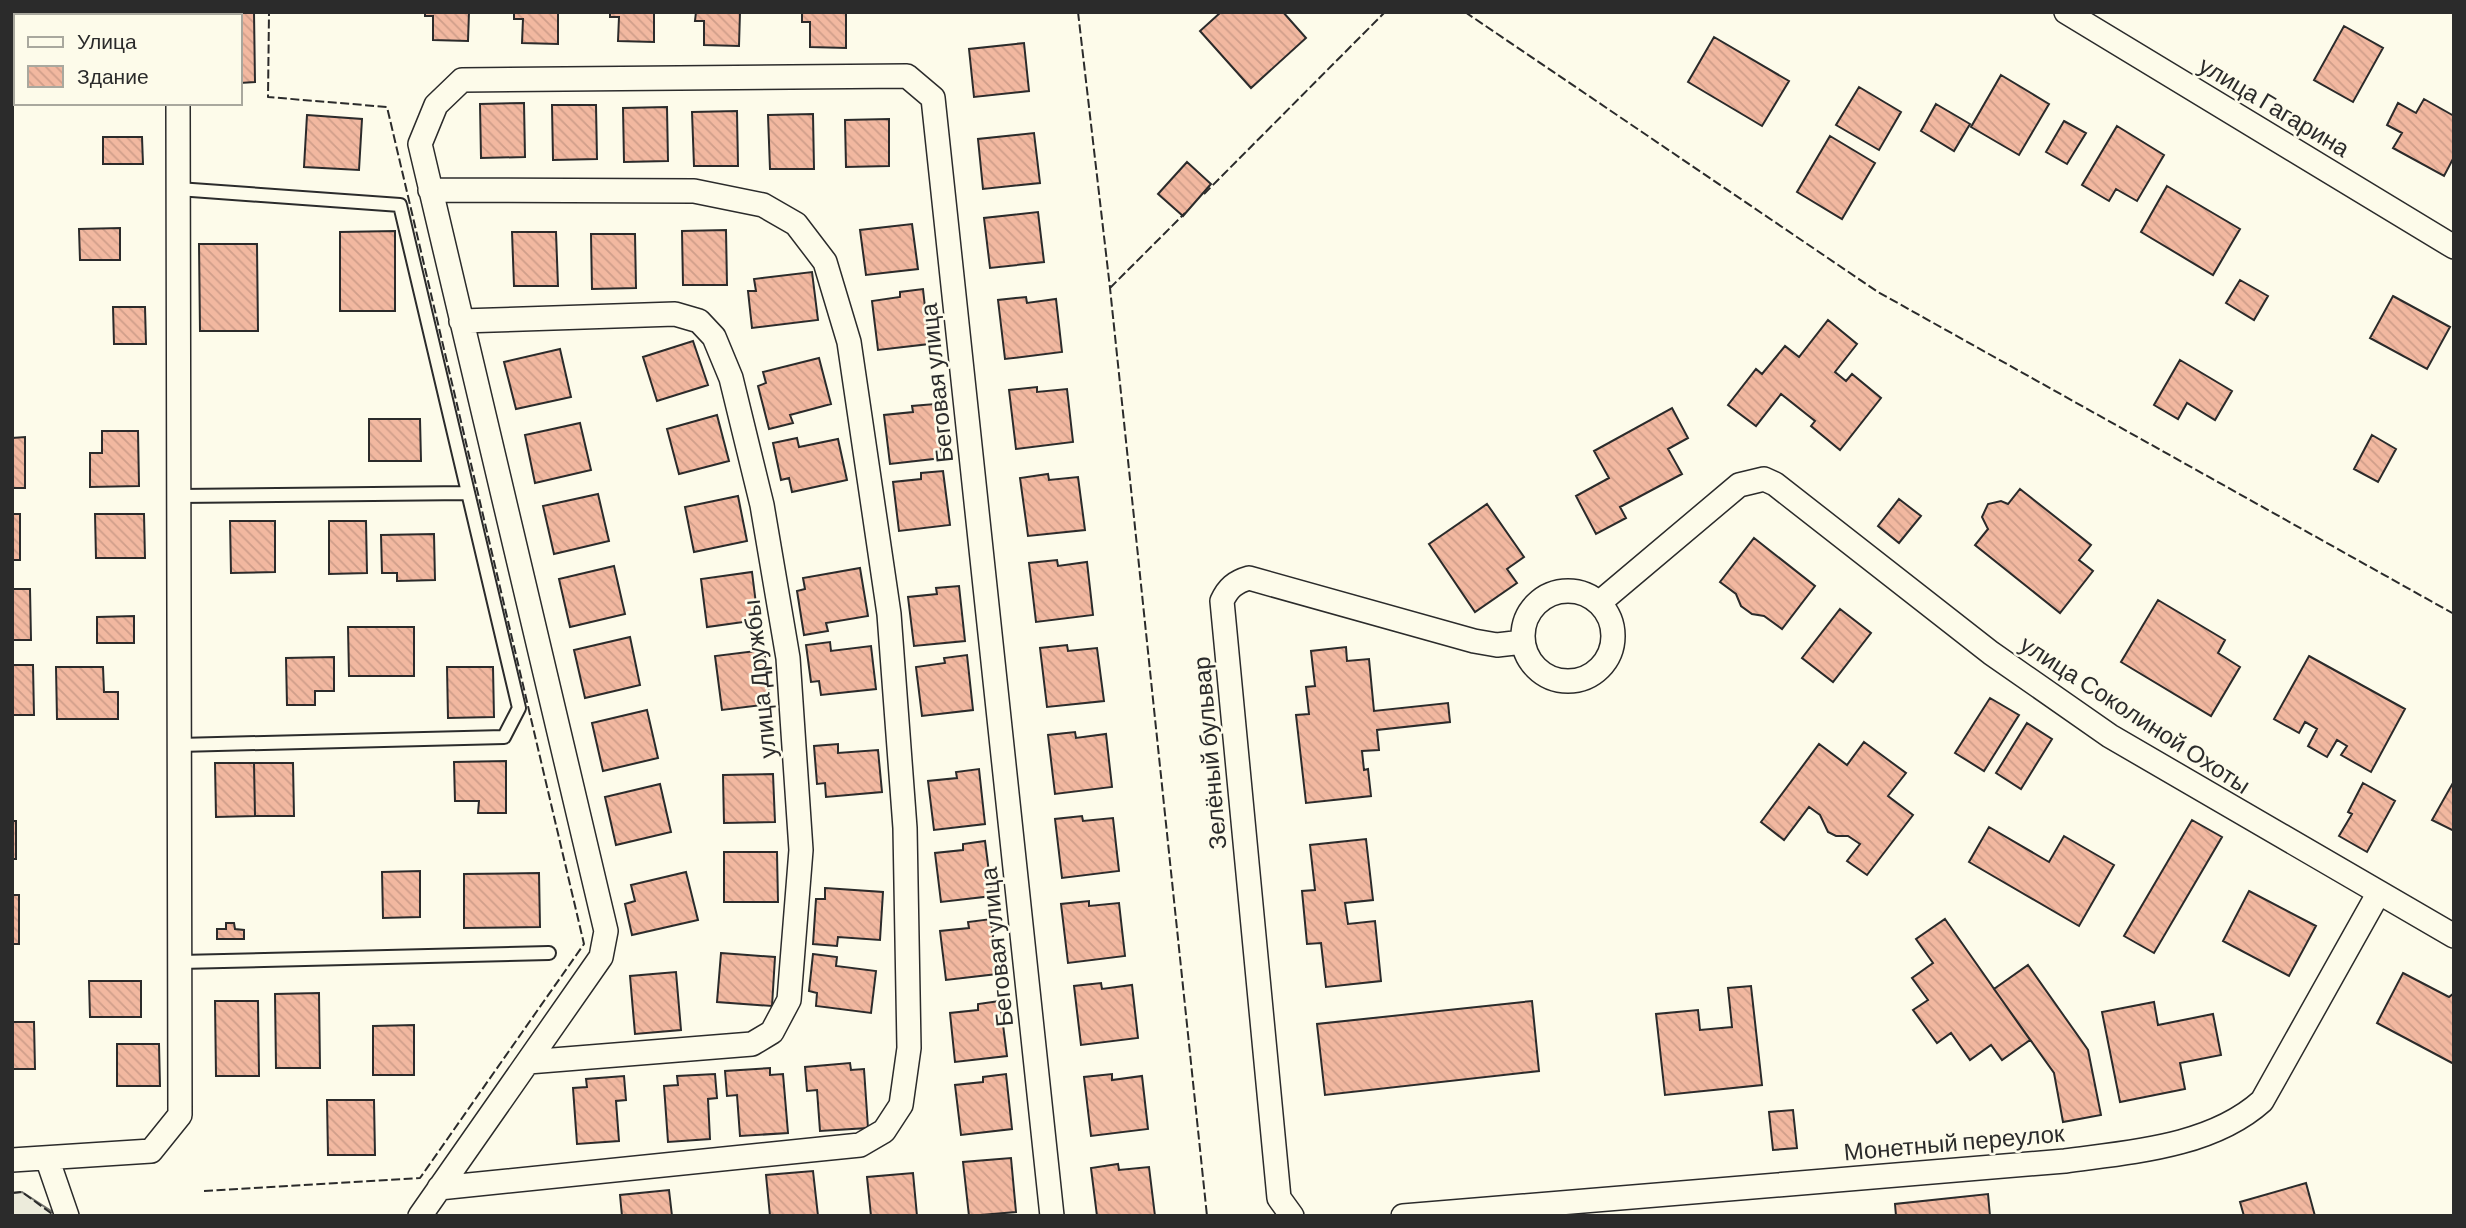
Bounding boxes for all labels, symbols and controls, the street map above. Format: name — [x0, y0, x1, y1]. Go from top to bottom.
legend — [14, 14, 242, 105]
text: Улица — [77, 28, 137, 53]
street label: улица Гагарина — [2194, 49, 2356, 162]
text: Здание — [77, 63, 149, 88]
street label: Беговая улица — [913, 301, 958, 464]
street label: улица Дружбы — [736, 598, 781, 760]
street label: улица Соколиной Охоты — [2015, 628, 2256, 799]
street label: Зелёный бульвар — [1186, 655, 1231, 851]
street label: Беговая улица — [973, 865, 1018, 1028]
street label: Монетный переулок — [1842, 1117, 2066, 1166]

